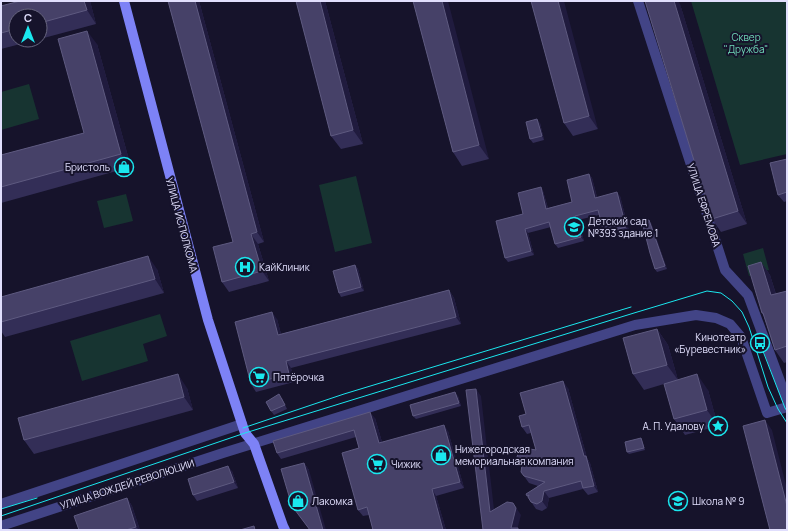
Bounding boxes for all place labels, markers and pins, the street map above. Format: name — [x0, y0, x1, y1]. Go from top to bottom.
shop icon: Бристоль — [113, 156, 135, 178]
place label: Бристоль — [65, 160, 110, 174]
place label: Детский сад №393 здание 1 — [588, 214, 658, 240]
school or university icon: Детский сад №393 здание 1 — [563, 216, 585, 238]
hospital icon: КайКлиник — [234, 256, 256, 278]
place label: КайКлиник — [259, 260, 311, 274]
place label: Кинотеатр «Буревестник» — [674, 330, 746, 356]
bus stop icon: Кинотеатр «Буревестник» — [749, 332, 771, 354]
supermarket icon: Пятёрочка — [248, 366, 270, 388]
place label: Пятёрочка — [273, 370, 324, 384]
place icon: А. П. Удалову — [707, 415, 729, 437]
place label: А. П. Удалову — [642, 419, 705, 433]
place label: Нижегородская мемориальная компания — [455, 442, 574, 468]
shop icon: Нижегородская мемориальная компания — [430, 444, 452, 466]
supermarket icon: Чижик — [366, 453, 388, 475]
place label: Чижик — [391, 457, 422, 471]
shop icon: Лакомка — [287, 490, 309, 512]
school or university icon: Школа № 9 — [667, 490, 689, 512]
place label: Лакомка — [312, 494, 353, 508]
place label: Школа № 9 — [692, 494, 744, 508]

